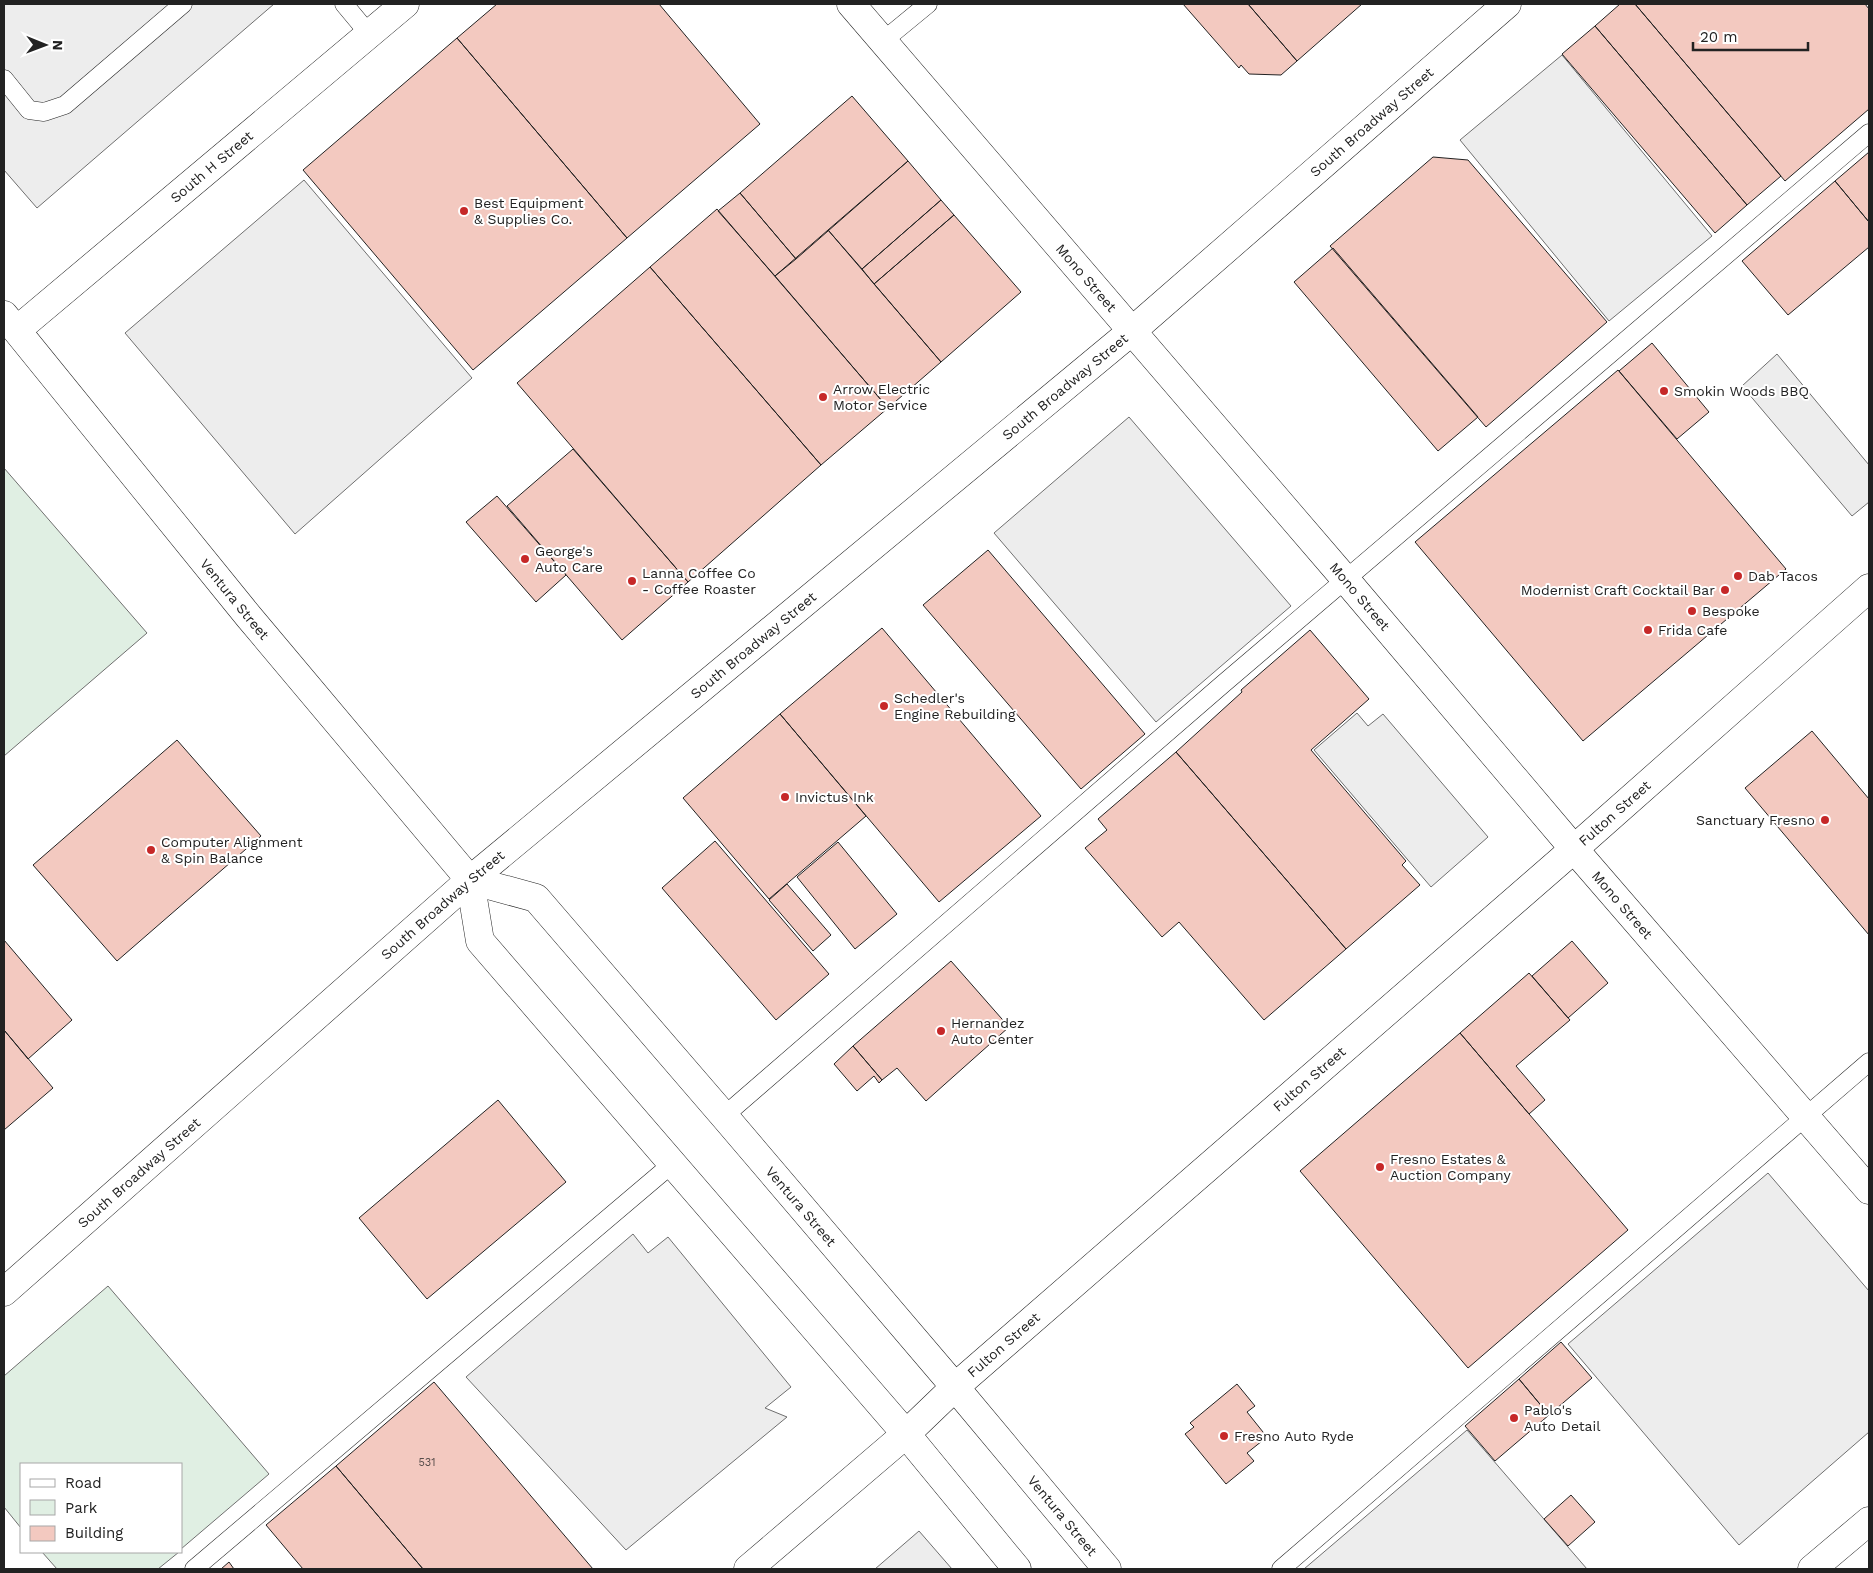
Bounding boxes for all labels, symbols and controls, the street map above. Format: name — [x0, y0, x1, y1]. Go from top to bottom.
north arrow — [20, 20, 70, 70]
scale bar — [1693, 20, 1808, 52]
text: 20 m — [1700, 28, 1738, 46]
text: N — [50, 40, 66, 51]
street label: South Broadway Street — [1307, 64, 1437, 180]
street label: South H Street — [167, 127, 256, 206]
place label: Best Equipment & Supplies Co. — [474, 195, 584, 227]
marker: Best Equipment & Supplies Co. — [458, 205, 470, 217]
street label: Mono Street — [1053, 241, 1120, 315]
street label: South Broadway Street — [999, 330, 1131, 443]
place label: Arrow Electric Motor Service — [833, 381, 930, 413]
place label: Smokin Woods BBQ — [1674, 383, 1809, 399]
marker: Smokin Woods BBQ — [1658, 385, 1670, 397]
marker: Arrow Electric Motor Service — [817, 391, 829, 403]
place label: George's Auto Care — [535, 543, 603, 575]
marker: George's Auto Care — [519, 553, 531, 565]
street label: Ventura Street — [197, 555, 273, 643]
street label: Mono Street — [1326, 559, 1393, 634]
place label: Lanna Coffee Co - Coffee Roaster — [642, 565, 756, 597]
place label: Dab Tacos — [1748, 568, 1818, 584]
marker: Dab Tacos — [1732, 570, 1744, 582]
marker: Lanna Coffee Co - Coffee Roaster — [626, 575, 638, 587]
place label: Modernist Craft Cocktail Bar — [1521, 582, 1715, 598]
marker: Modernist Craft Cocktail Bar — [1719, 584, 1731, 596]
street label: South Broadway Street — [687, 588, 819, 702]
place label: Bespoke — [1702, 603, 1760, 619]
marker: Bespoke — [1686, 605, 1698, 617]
place label: Frida Cafe — [1658, 622, 1727, 638]
marker: Frida Cafe — [1642, 624, 1654, 636]
place label: Schedler's Engine Rebuilding — [894, 690, 1016, 722]
marker: Schedler's Engine Rebuilding — [878, 700, 890, 712]
street label: Fulton Street — [1575, 777, 1654, 849]
place label: Invictus Ink — [795, 789, 874, 805]
marker: Invictus Ink — [779, 791, 791, 803]
place label: Sanctuary Fresno — [1696, 812, 1815, 828]
marker: Sanctuary Fresno — [1819, 814, 1831, 826]
place label: Computer Alignment & Spin Balance — [161, 834, 303, 866]
marker: Computer Alignment & Spin Balance — [145, 844, 157, 856]
street label: South Broadway Street — [378, 847, 508, 963]
street label: Mono Street — [1589, 868, 1656, 942]
place label: Hernandez Auto Center — [951, 1015, 1034, 1047]
marker: Hernandez Auto Center — [935, 1025, 947, 1037]
street label: Fulton Street — [1270, 1043, 1349, 1115]
street label: South Broadway Street — [74, 1114, 203, 1231]
place label: Fresno Estates & Auction Company — [1390, 1151, 1512, 1183]
marker: Fresno Estates & Auction Company — [1374, 1161, 1386, 1173]
street label: Ventura Street — [763, 1163, 840, 1250]
street label: Fulton Street — [964, 1309, 1043, 1381]
place label: Pablo's Auto Detail — [1524, 1402, 1601, 1434]
marker: Pablo's Auto Detail — [1508, 1412, 1520, 1424]
place label: Fresno Auto Ryde — [1234, 1428, 1354, 1444]
marker: Fresno Auto Ryde — [1218, 1430, 1230, 1442]
house number: 531 — [418, 1456, 436, 1469]
legend — [20, 1463, 182, 1553]
street label: Ventura Street — [1024, 1472, 1101, 1559]
text: Road — [65, 1474, 102, 1492]
text: Park — [65, 1499, 98, 1517]
text: Building — [65, 1524, 123, 1542]

